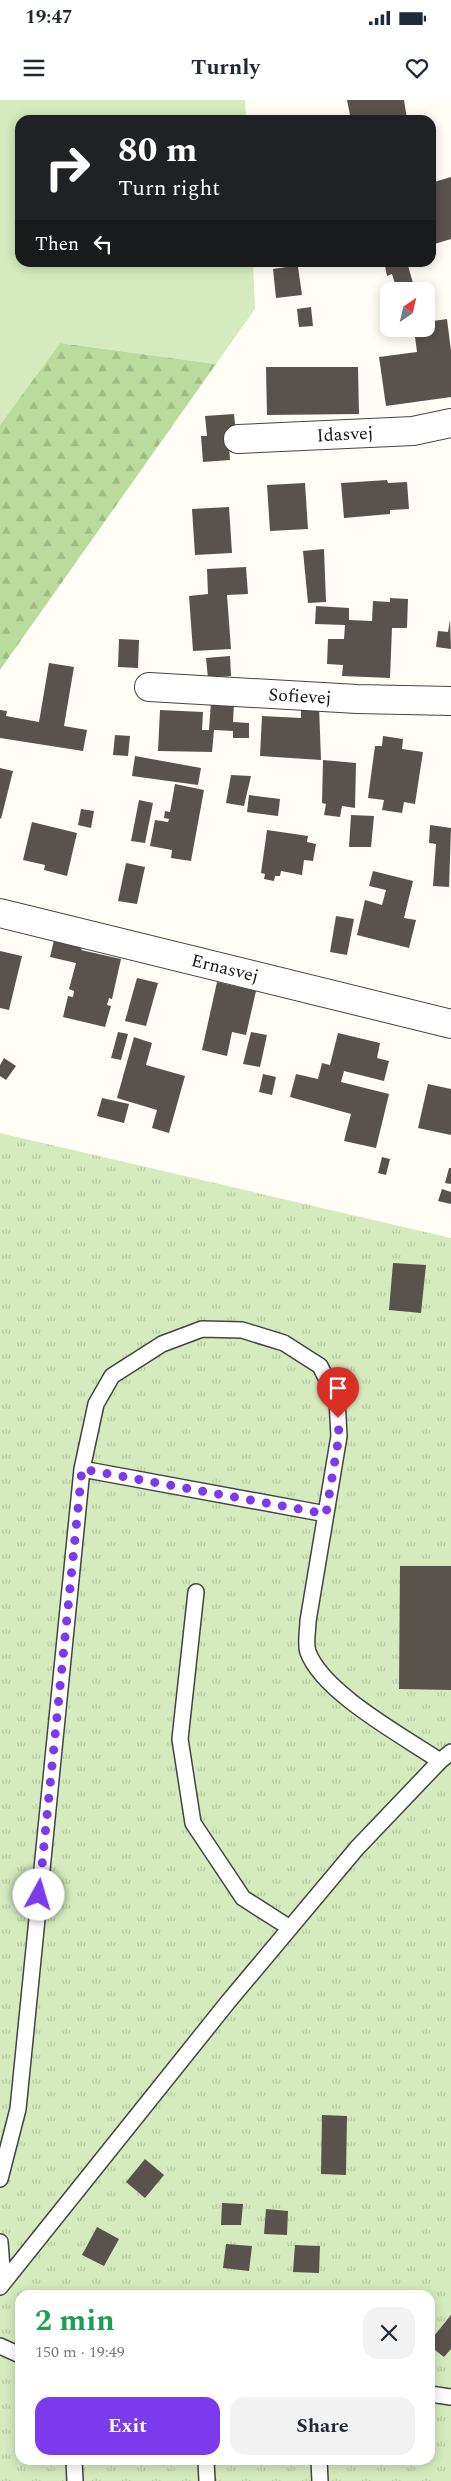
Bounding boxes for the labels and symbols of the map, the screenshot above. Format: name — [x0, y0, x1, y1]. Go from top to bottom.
north arrow — [380, 282, 435, 338]
street label: Idasvej — [316, 420, 374, 449]
street label: Sofievej — [268, 681, 332, 712]
street label: Ernasvej — [188, 947, 262, 990]
pin — [317, 1367, 359, 1418]
position arrow — [12, 1868, 64, 1920]

